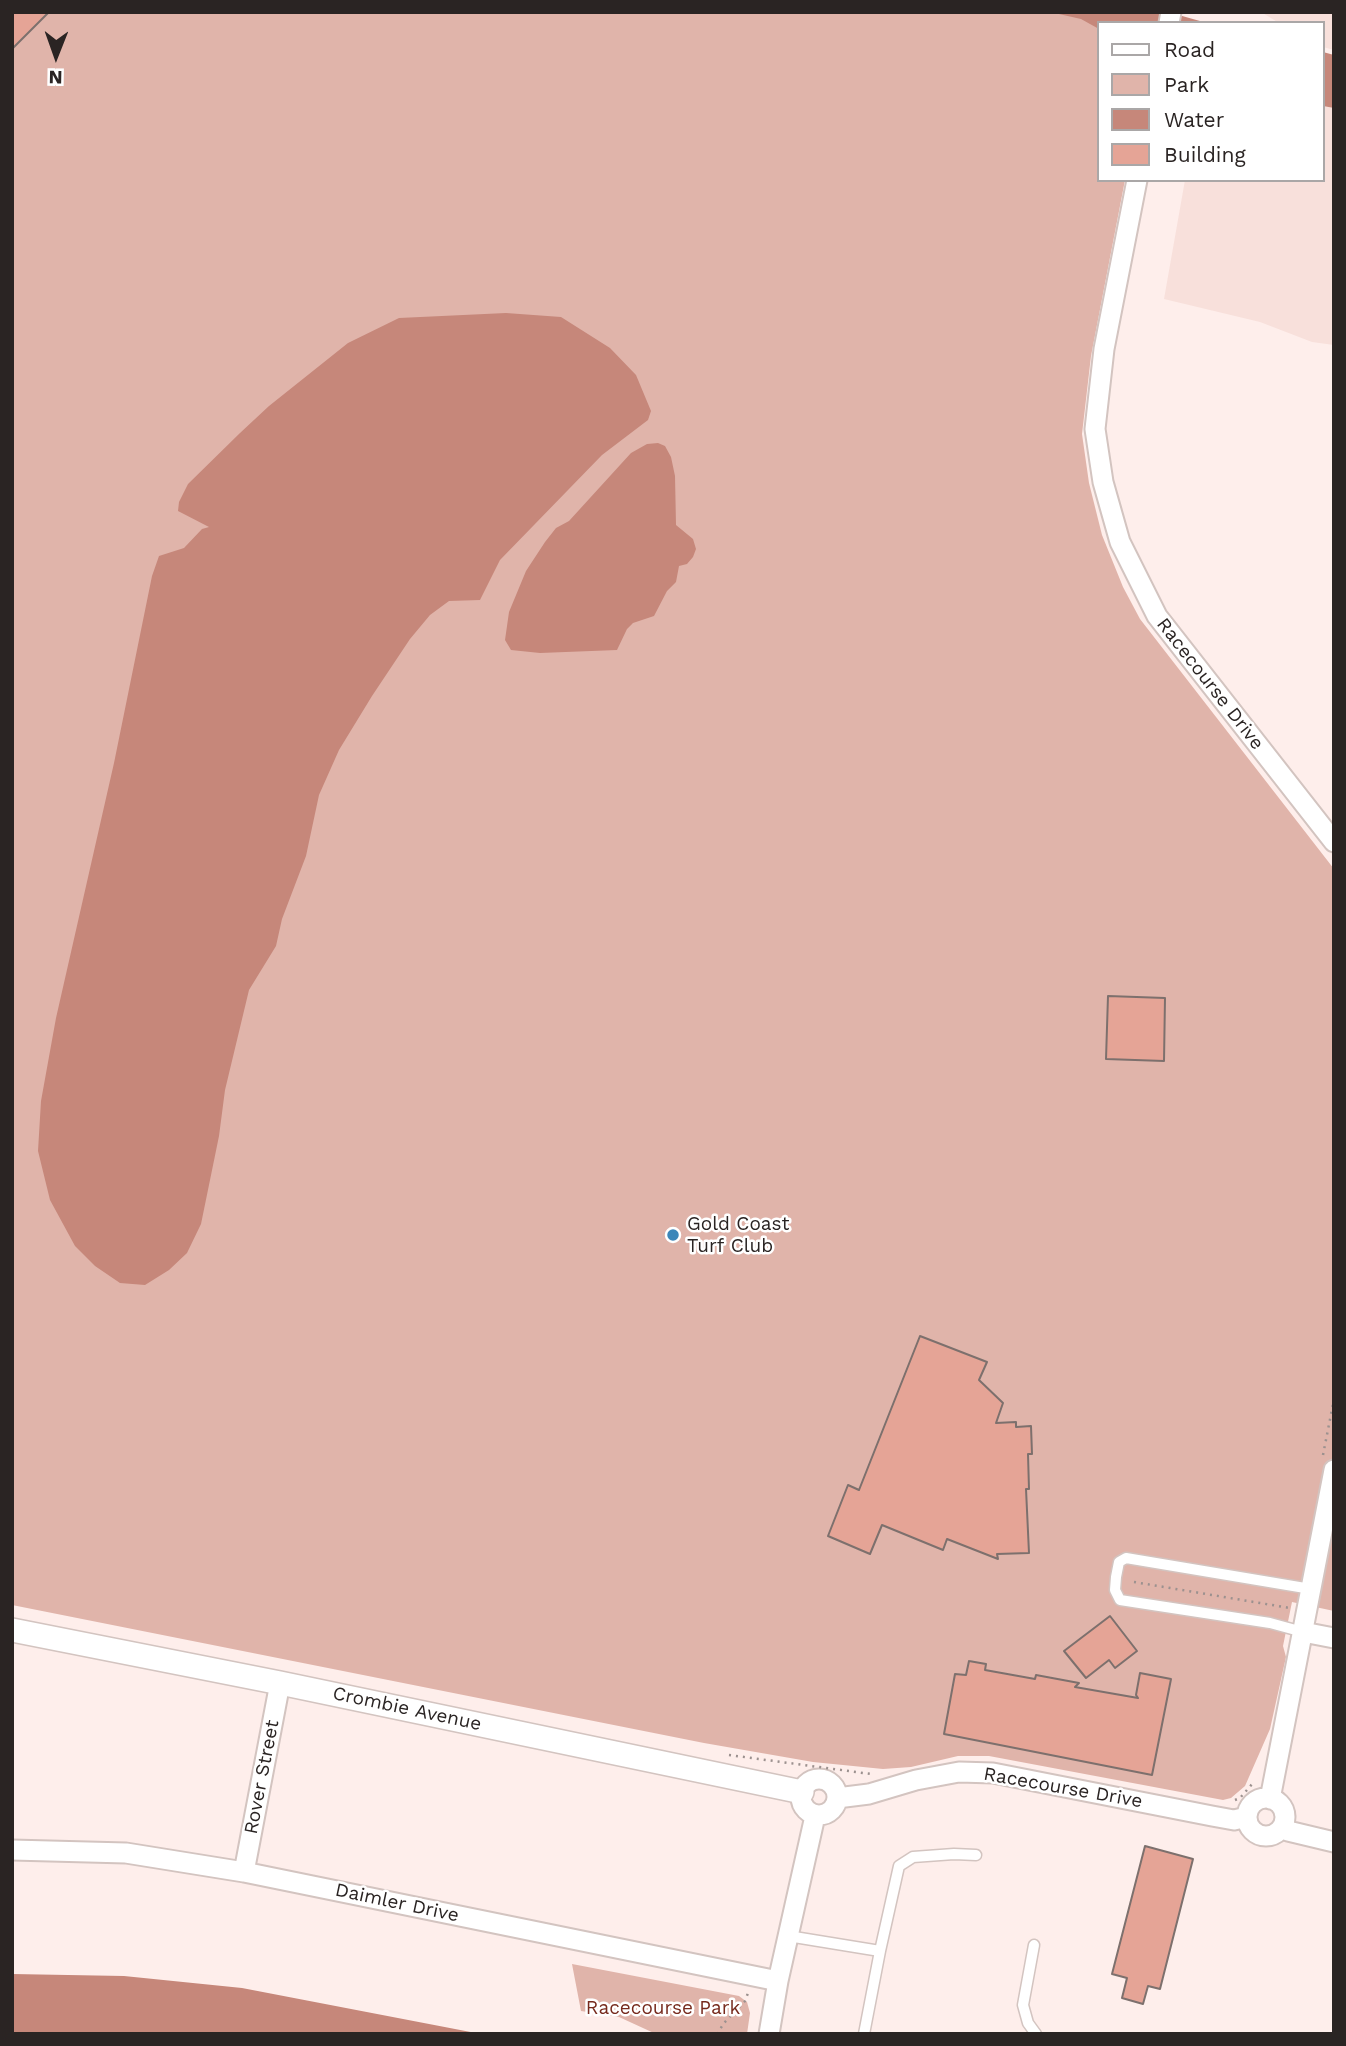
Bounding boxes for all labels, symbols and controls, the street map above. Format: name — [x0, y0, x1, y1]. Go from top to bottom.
north arrow — [21, 21, 91, 91]
legend — [1098, 21, 1325, 182]
text: Road — [1164, 37, 1215, 62]
text: N — [48, 66, 63, 89]
text: Park — [1164, 72, 1209, 97]
text: Water — [1164, 107, 1224, 132]
text: Building — [1164, 142, 1246, 167]
street label: Racecourse Drive — [1152, 614, 1268, 754]
place label: Gold Coast Turf Club — [687, 1213, 790, 1257]
marker: Gold Coast Turf Club — [665, 1227, 681, 1243]
street label: Crombie Avenue — [330, 1682, 484, 1736]
street label: Rover Street — [240, 1718, 284, 1836]
street label: Racecourse Drive — [982, 1763, 1144, 1813]
street label: Daimler Drive — [333, 1879, 461, 1927]
park label: Racecourse Park — [586, 1997, 740, 2019]

